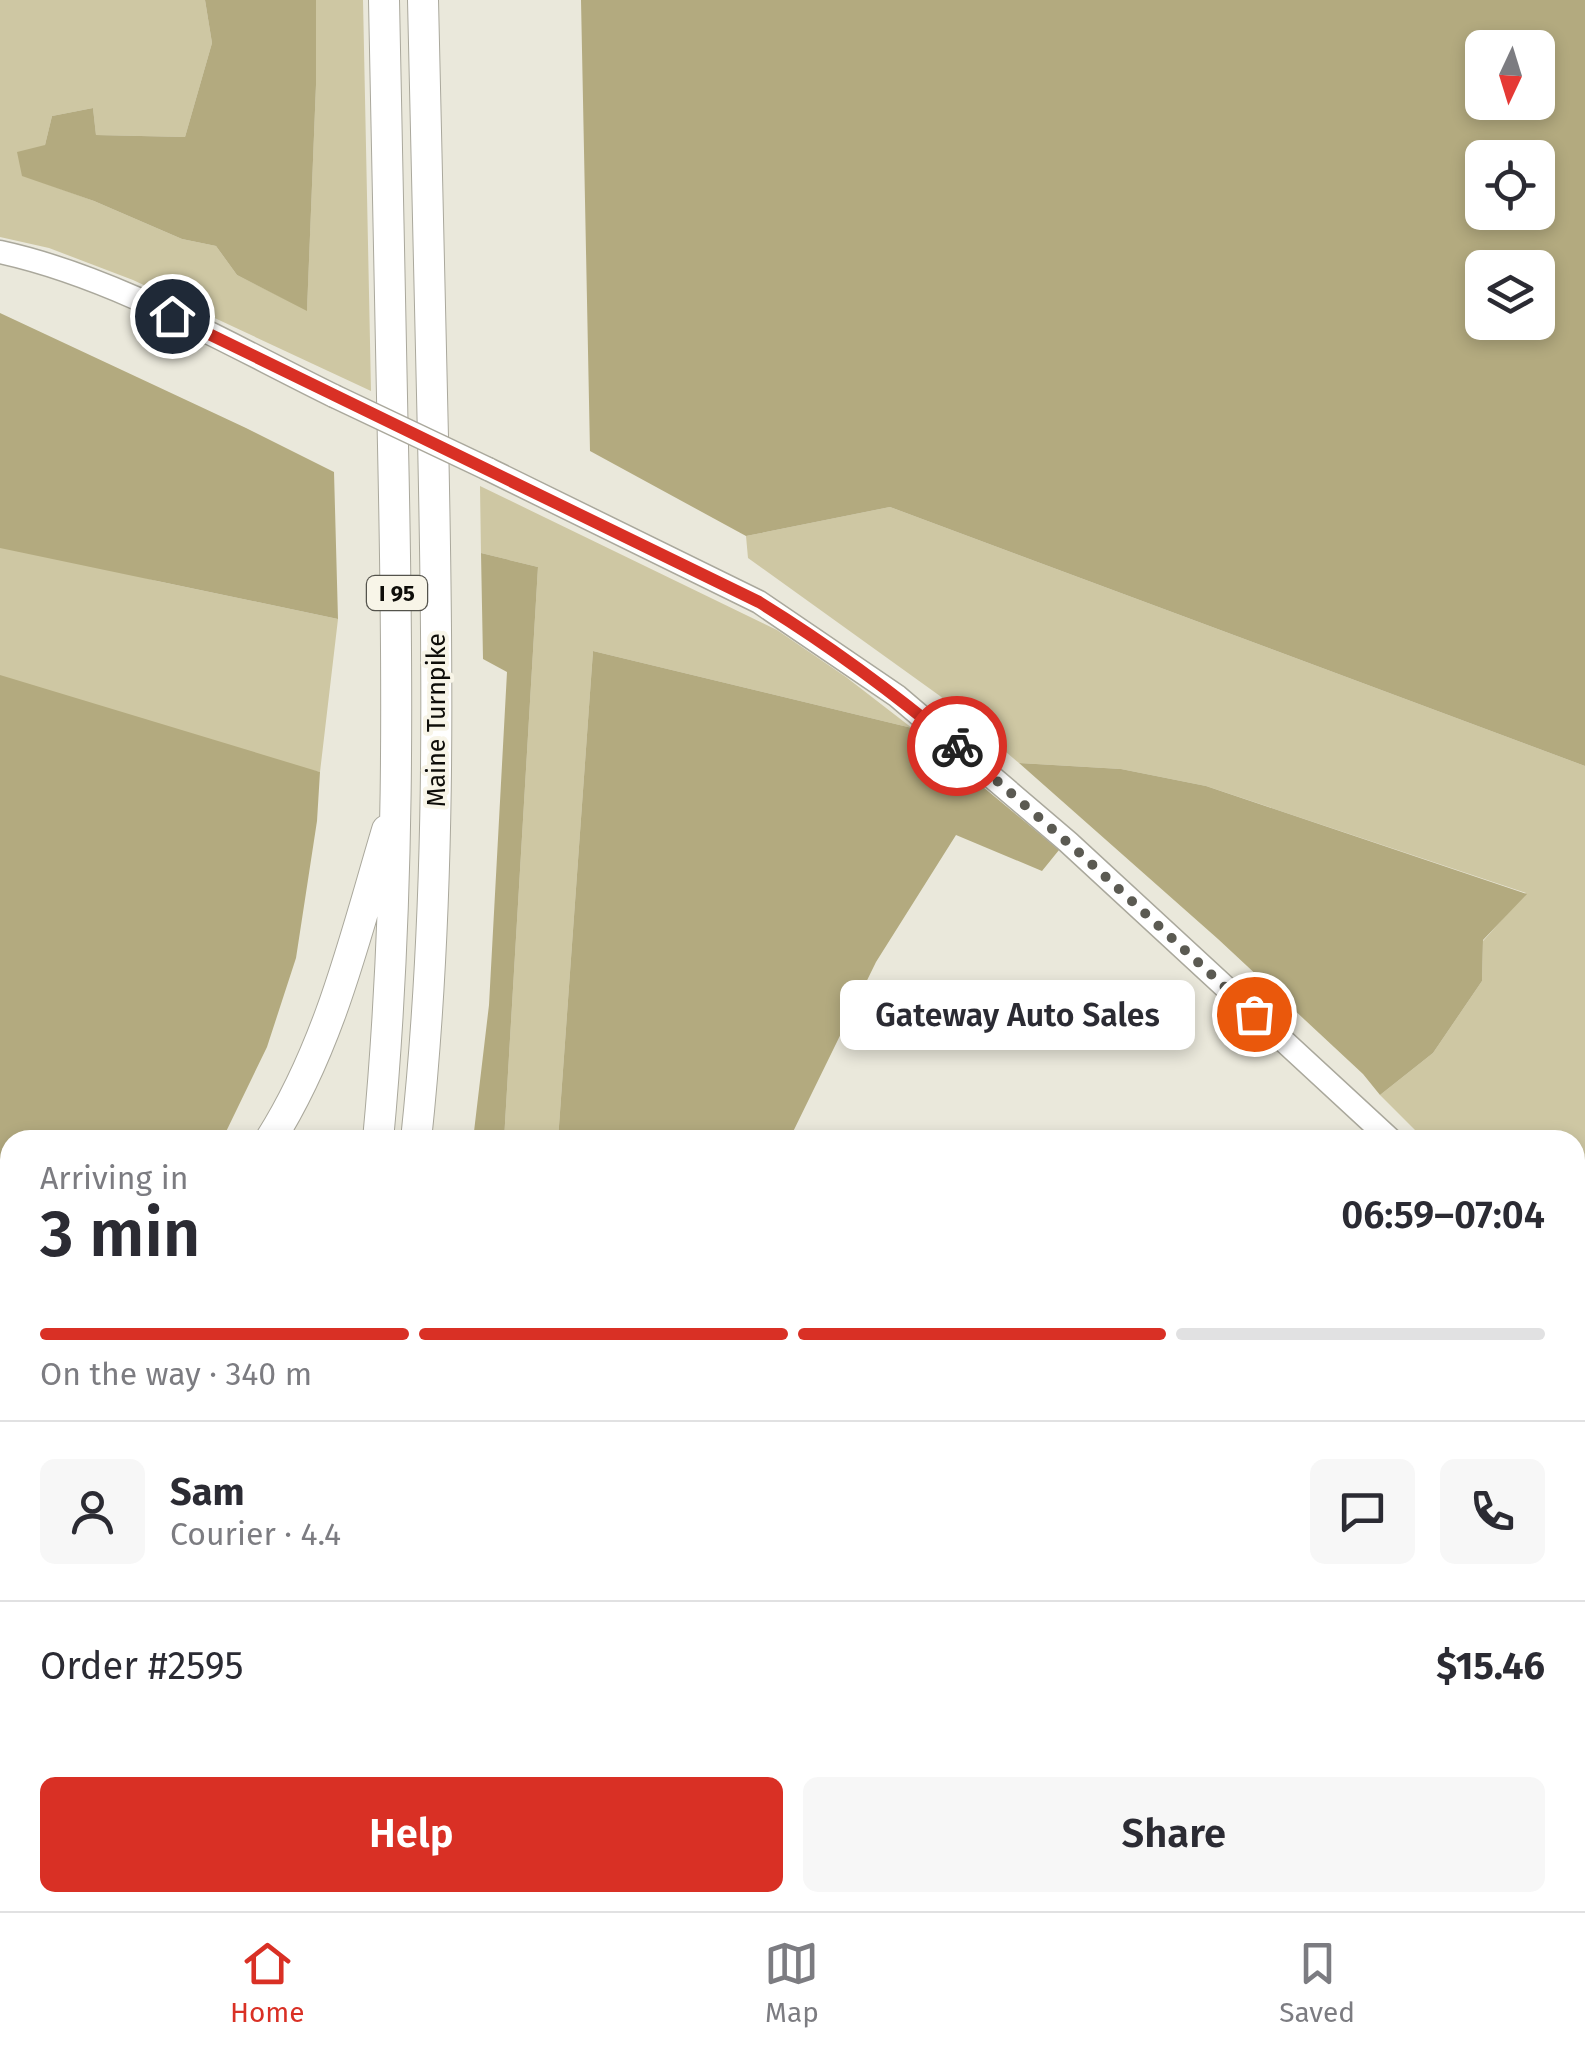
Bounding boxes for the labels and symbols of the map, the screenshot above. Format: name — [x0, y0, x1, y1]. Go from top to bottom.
north arrow — [1465, 30, 1555, 120]
pin — [130, 274, 215, 359]
road number: I 95 — [367, 576, 427, 610]
street label: Maine Turnpike — [422, 633, 452, 807]
courier — [907, 696, 1007, 796]
pin — [1212, 972, 1297, 1057]
callout: Gateway Auto Sales — [839, 979, 1194, 1049]

